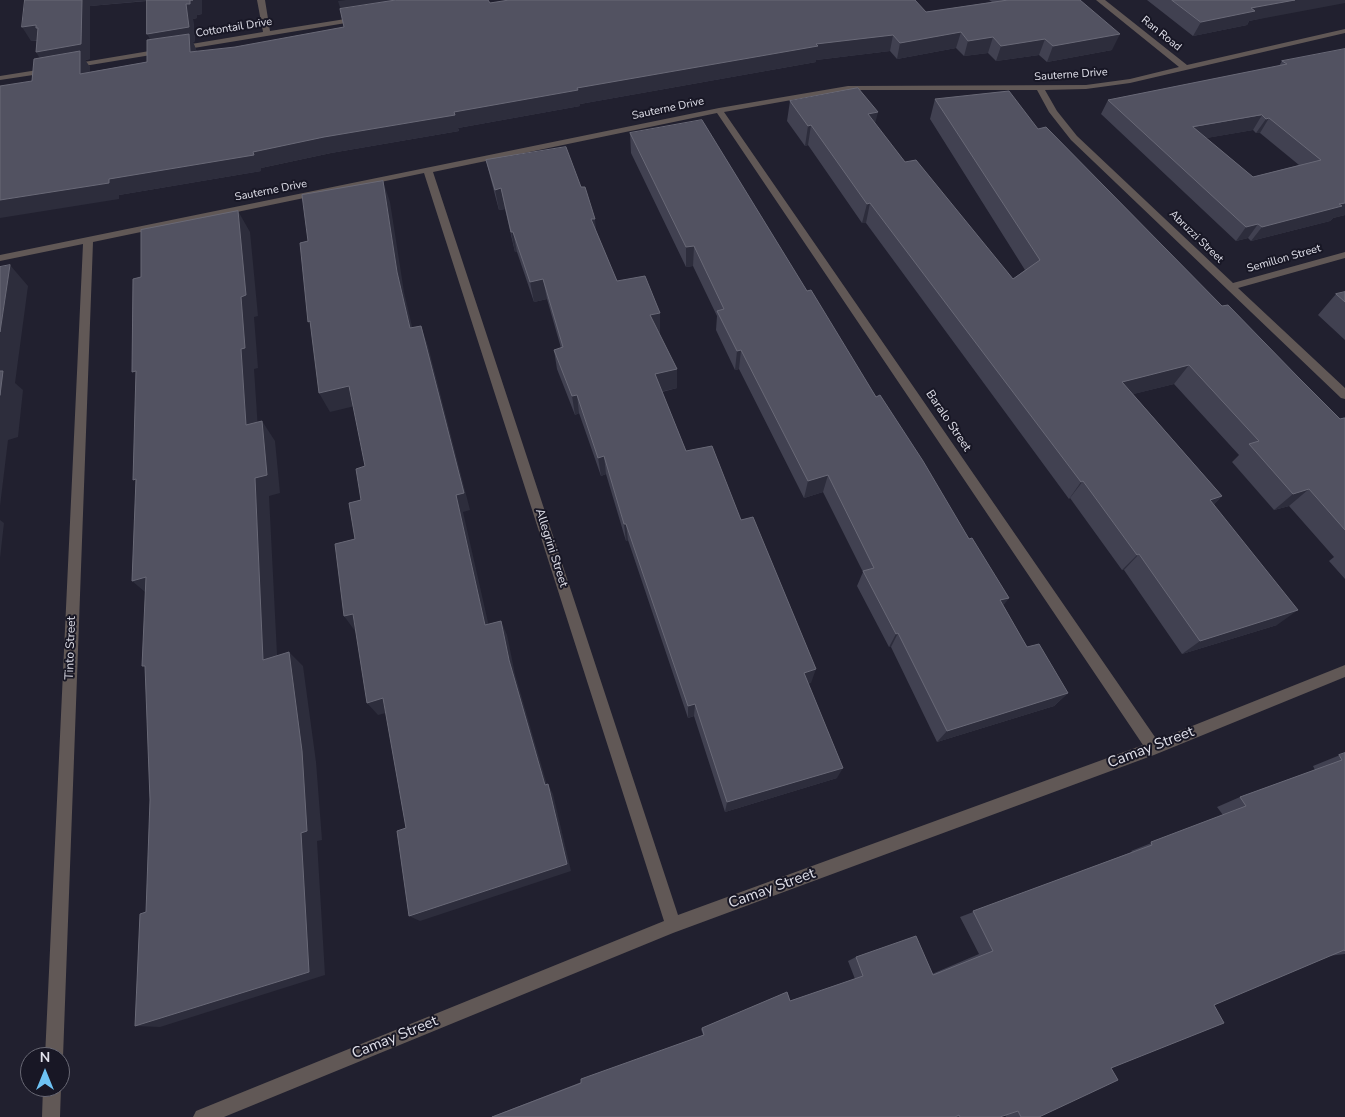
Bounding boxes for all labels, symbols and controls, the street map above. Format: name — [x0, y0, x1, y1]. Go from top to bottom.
street label: Ran Road — [1138, 14, 1184, 54]
street label: Cottontail Drive — [195, 15, 273, 41]
street label: Sauterne Drive — [1034, 66, 1108, 84]
street label: Sauterne Drive — [631, 95, 705, 123]
street label: Sauterne Drive — [234, 178, 308, 204]
street label: Abruzzi Street — [1166, 208, 1226, 266]
street label: Semillon Street — [1246, 242, 1322, 276]
street label: Baralo Street — [922, 388, 974, 454]
street label: Allegrini Street — [532, 507, 570, 589]
street label: Tinto Street — [63, 616, 79, 680]
street label: Camay Street — [1105, 723, 1197, 773]
street label: Camay Street — [726, 865, 818, 913]
street label: Camay Street — [349, 1013, 441, 1063]
north arrow — [20, 1047, 70, 1097]
text: N — [40, 1048, 50, 1067]

